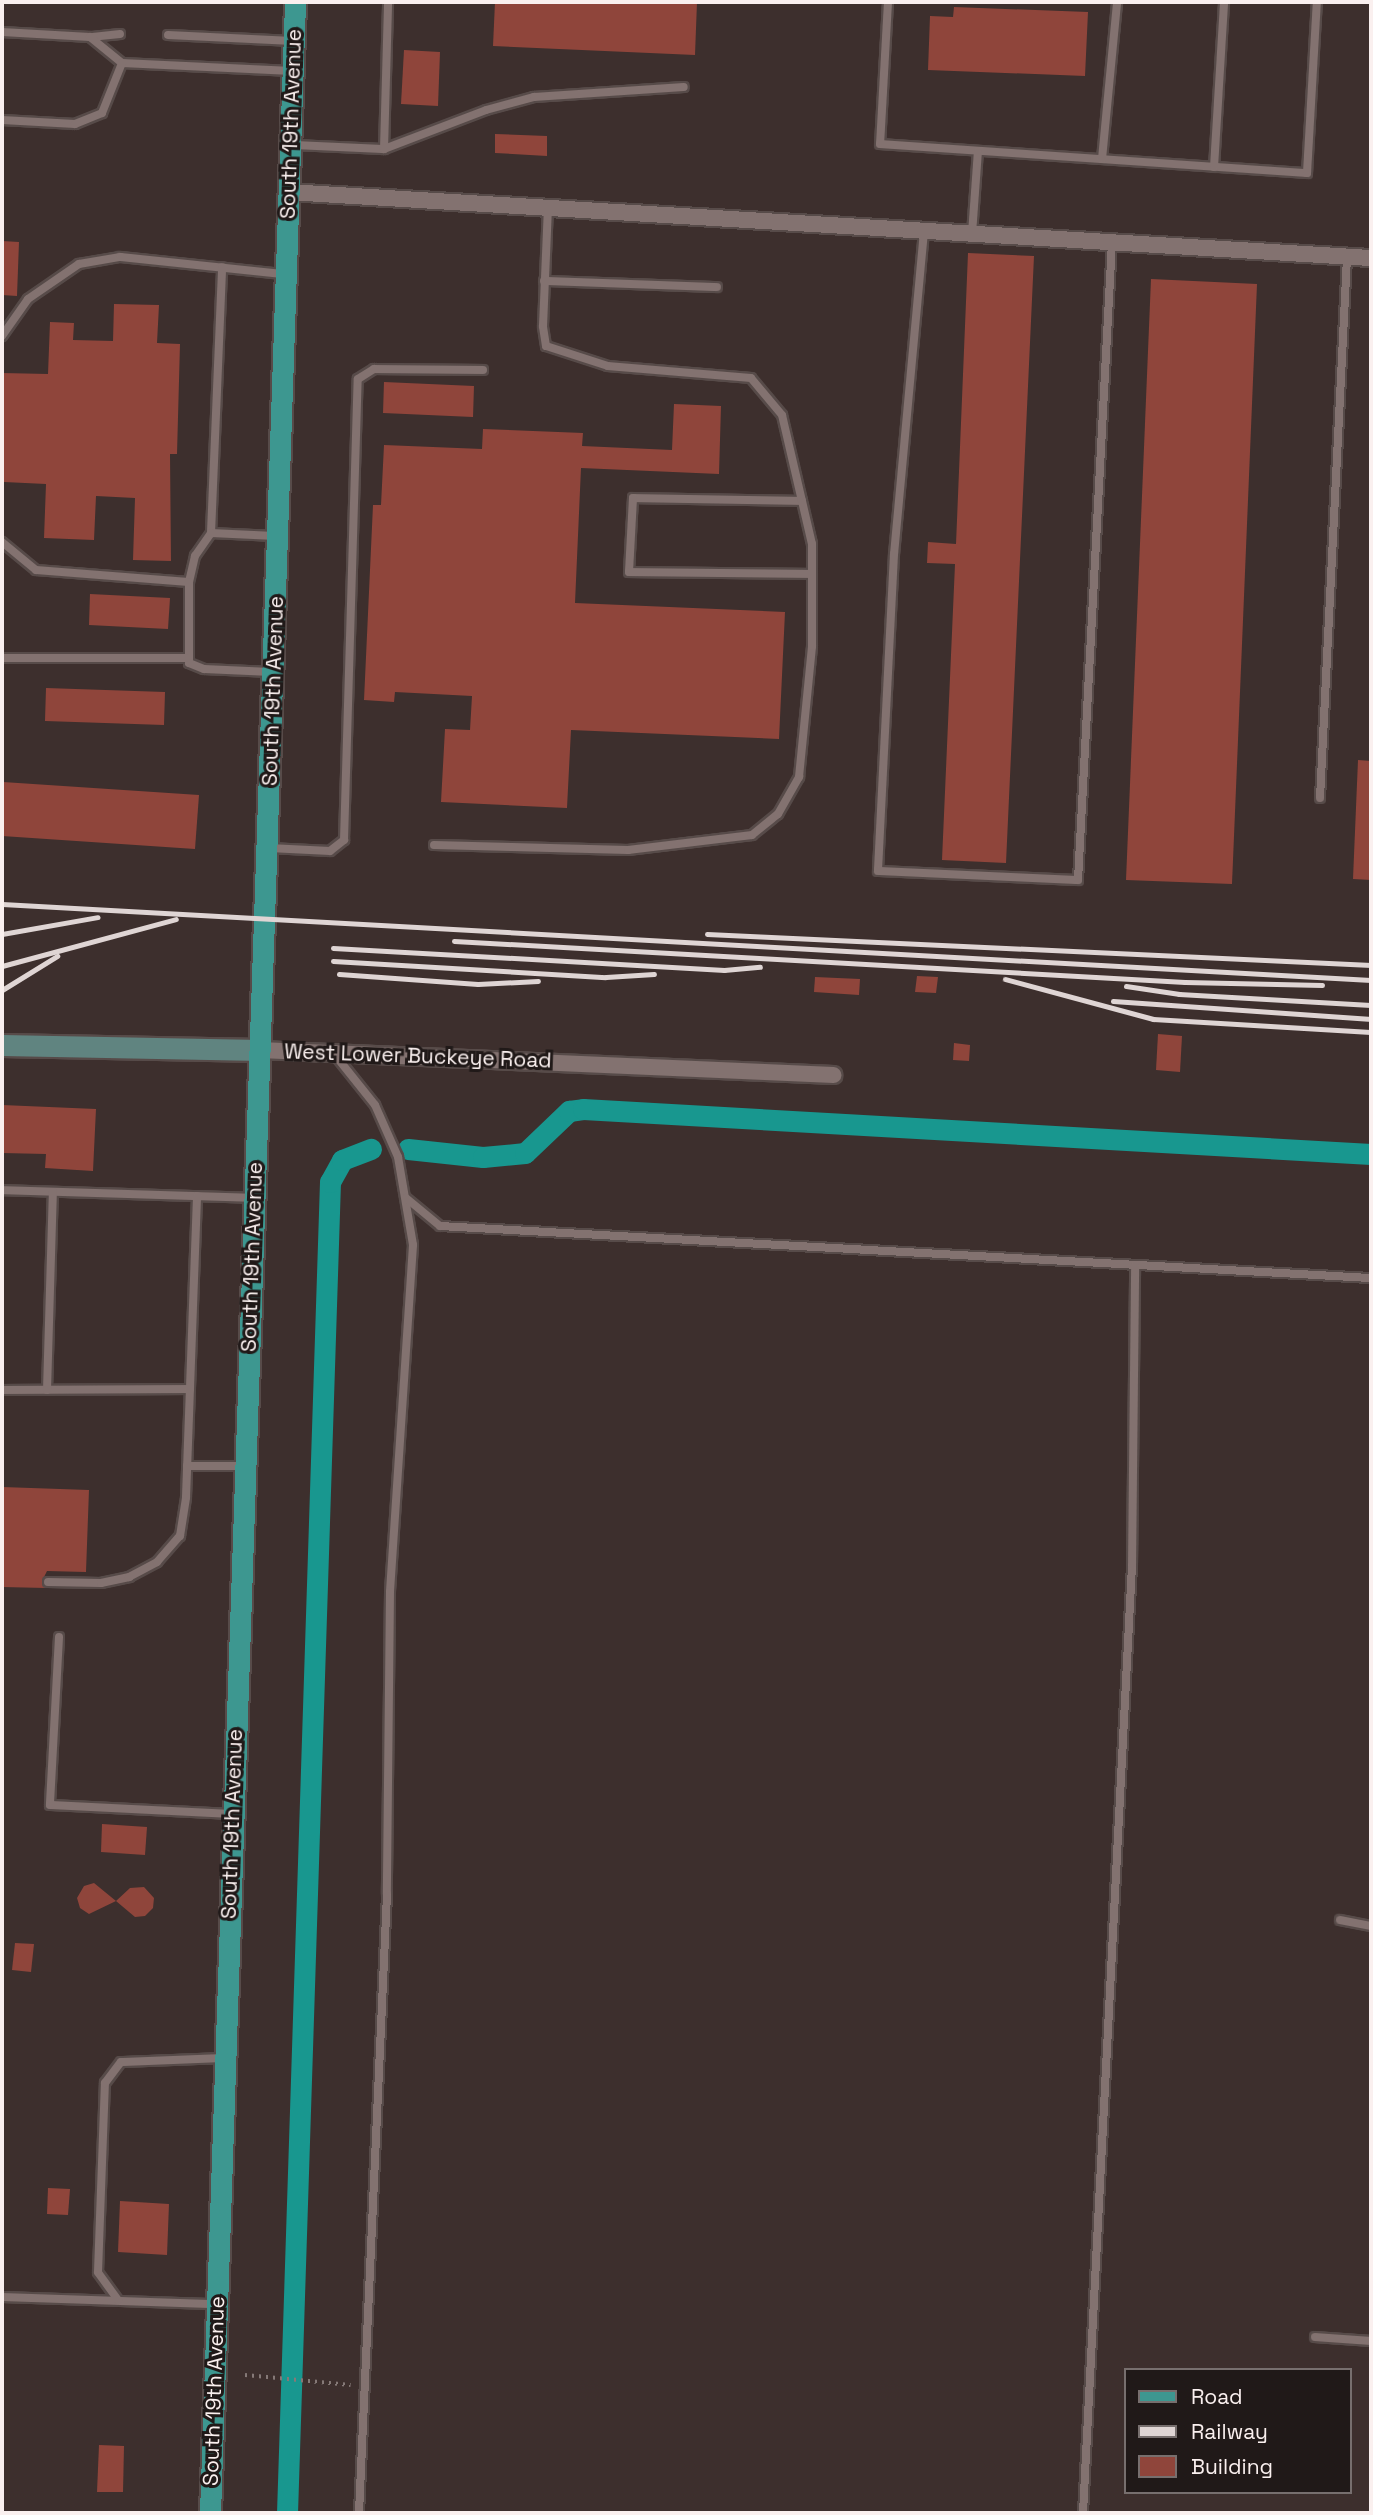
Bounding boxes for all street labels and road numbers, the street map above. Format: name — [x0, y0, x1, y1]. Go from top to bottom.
street label: South 19th Avenue — [275, 28, 307, 220]
street label: South 19th Avenue — [257, 595, 289, 787]
street label: West Lower Buckeye Road — [284, 1039, 552, 1073]
street label: South 19th Avenue — [236, 1161, 268, 1353]
street label: South 19th Avenue — [216, 1728, 248, 1920]
street label: South 19th Avenue — [198, 2295, 230, 2487]

